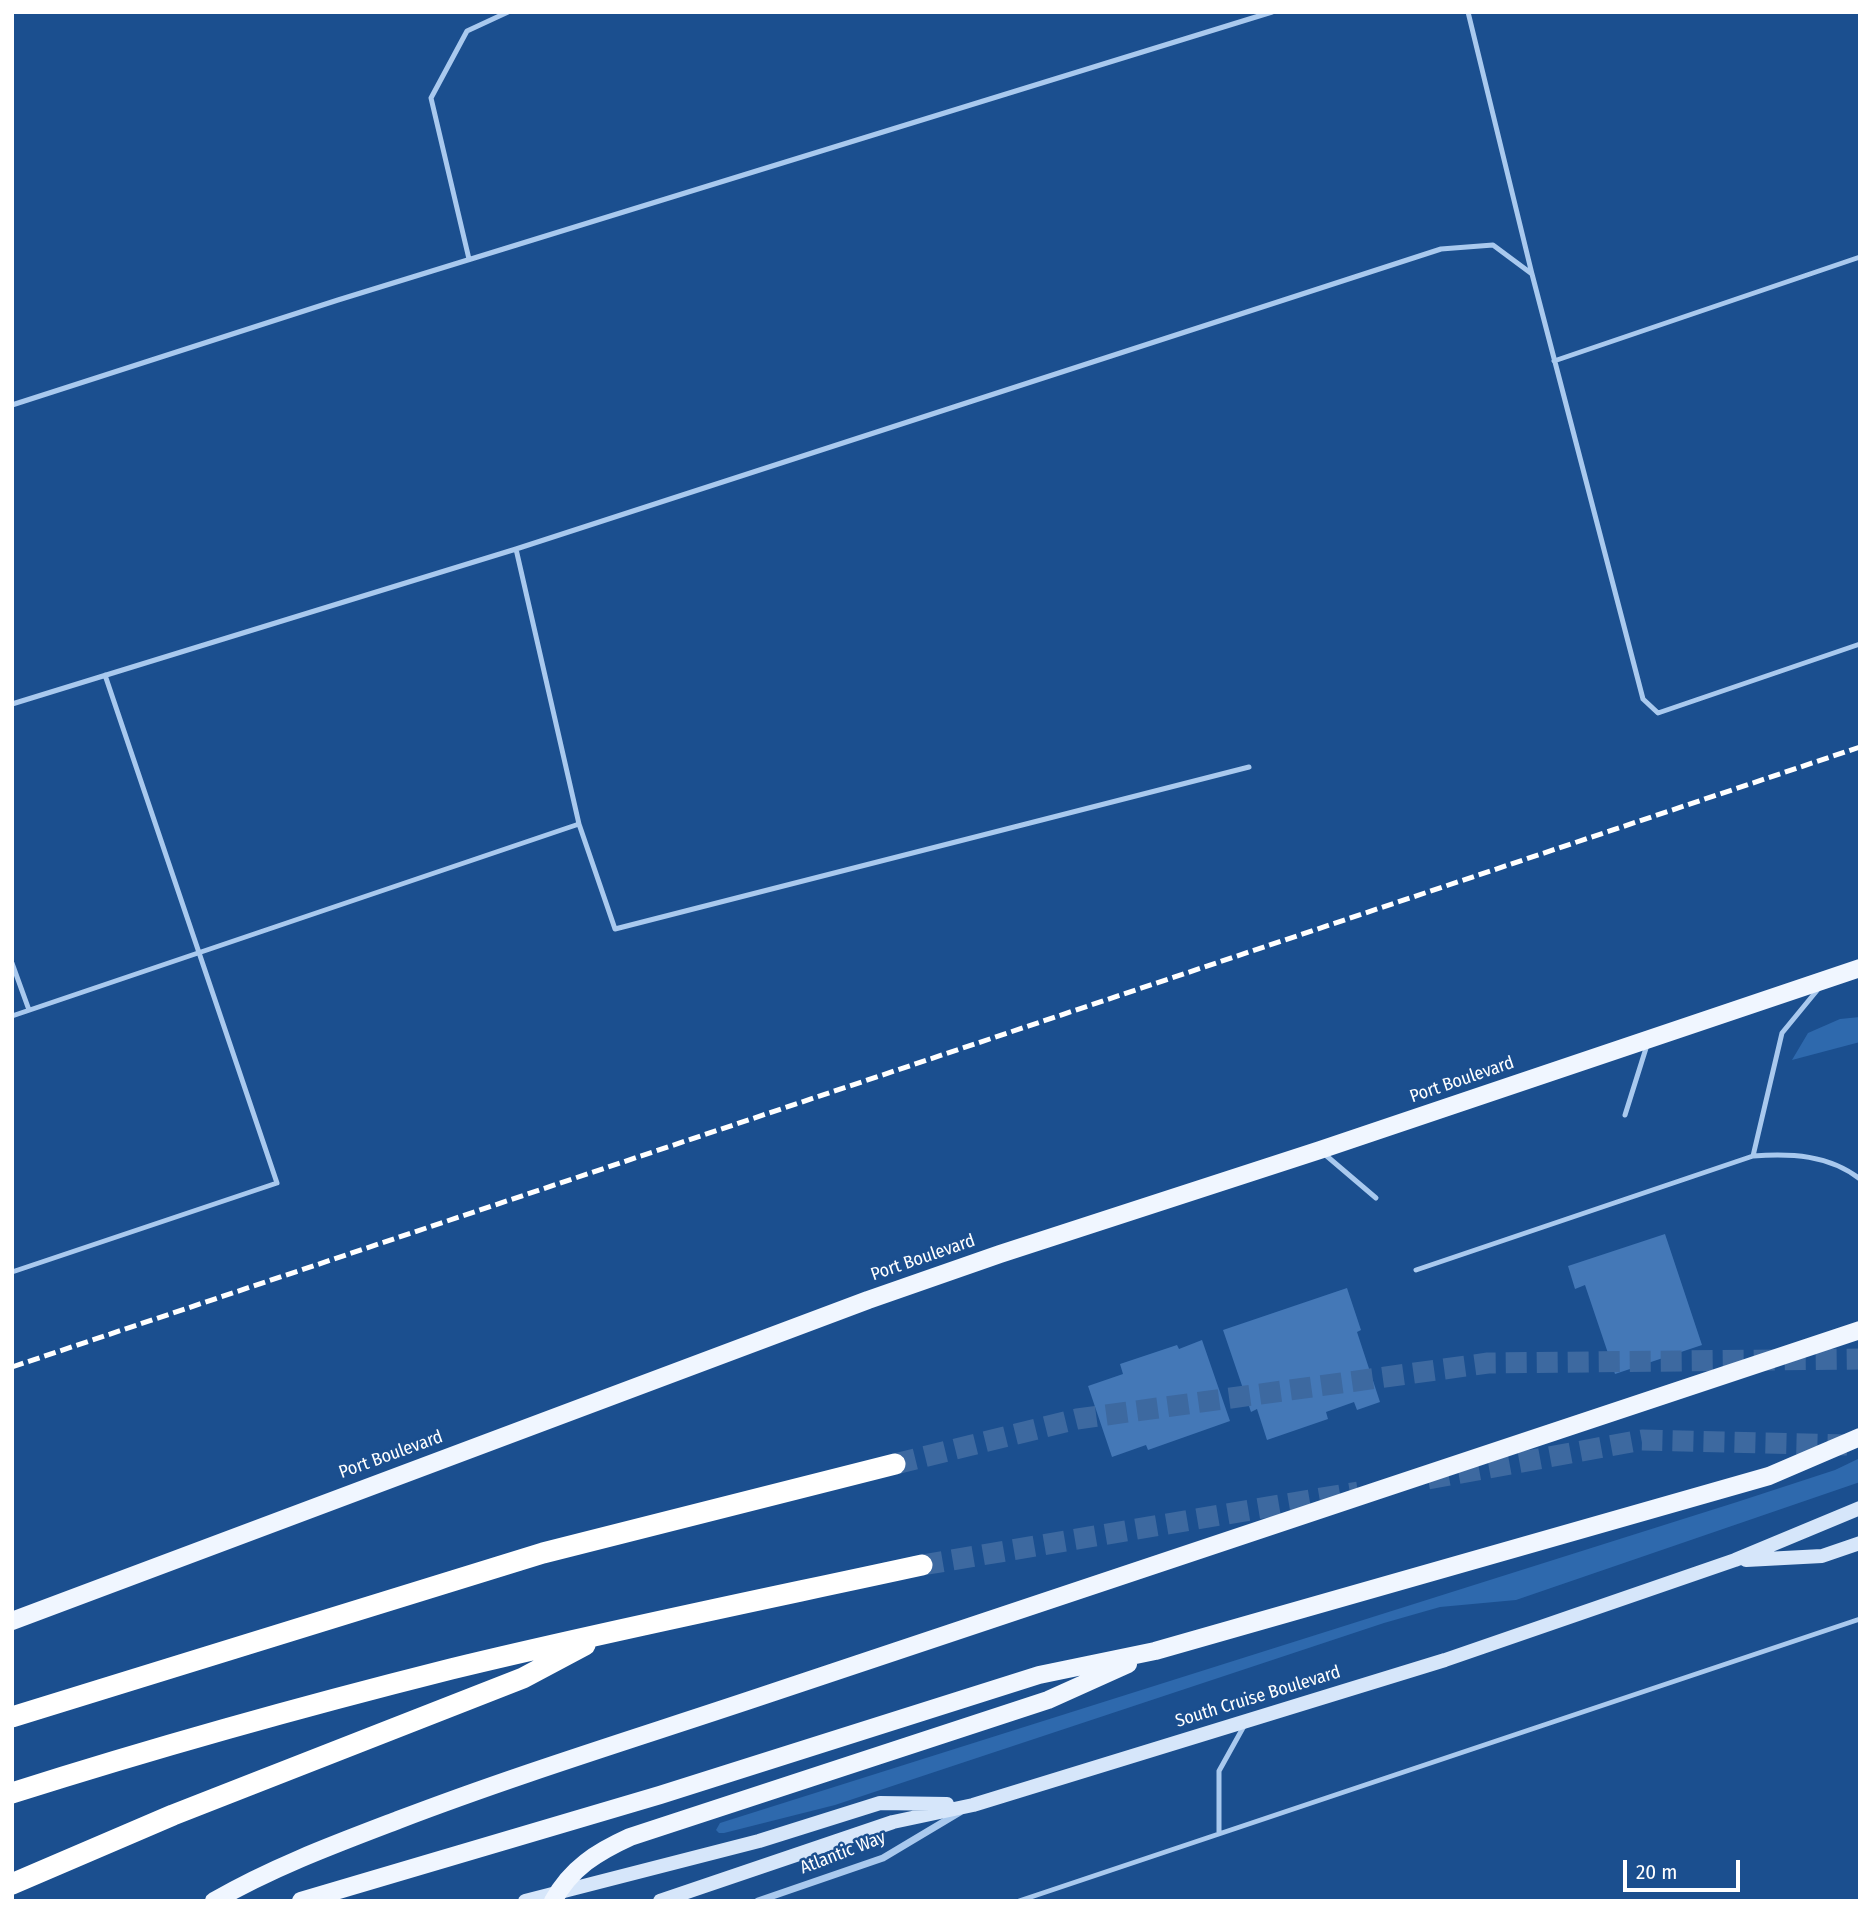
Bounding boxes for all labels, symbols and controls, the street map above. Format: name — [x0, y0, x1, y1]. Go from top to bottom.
street label: Port Boulevard — [1407, 1052, 1517, 1108]
street label: Port Boulevard — [868, 1230, 978, 1286]
street label: Port Boulevard — [336, 1426, 446, 1484]
street label: South Cruise Boulevard — [1173, 1662, 1343, 1732]
street label: Atlantic Way — [797, 1827, 889, 1879]
scale bar — [1627, 1846, 1744, 1890]
text: 20 m — [1636, 1859, 1677, 1885]

